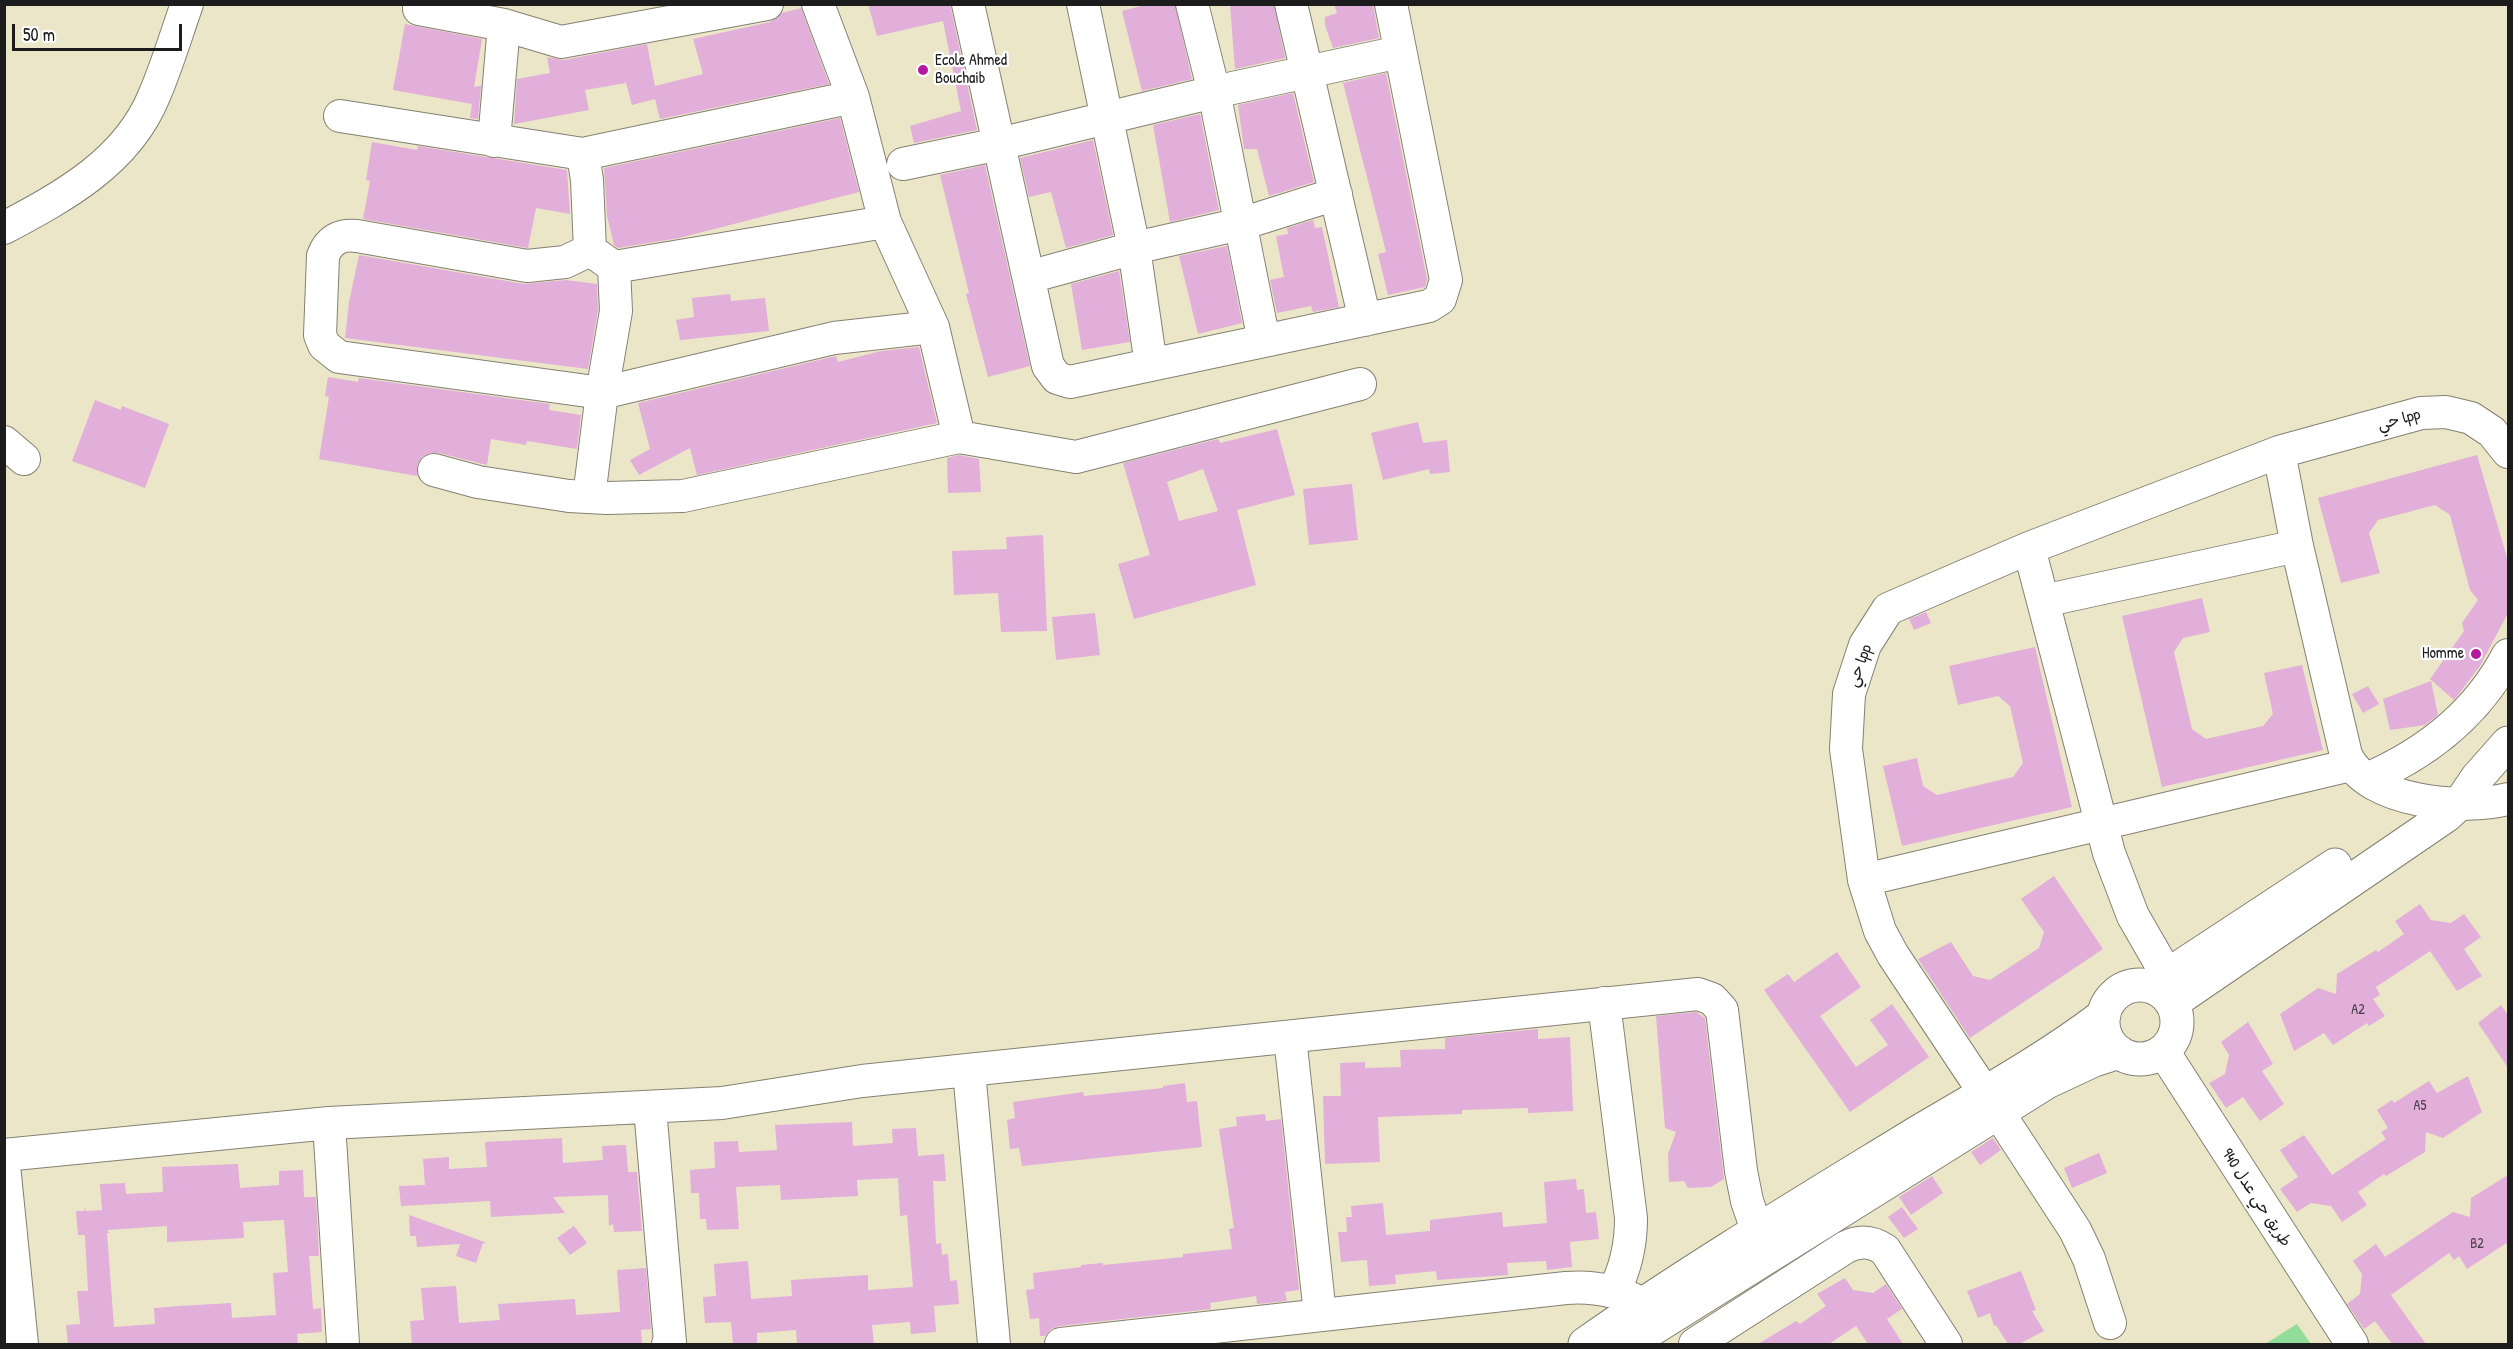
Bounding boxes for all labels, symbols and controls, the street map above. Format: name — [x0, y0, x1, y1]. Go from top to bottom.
scale bar — [15, 12, 184, 50]
text: 50 m — [23, 22, 55, 47]
place label: Ecole Ahmed Bouchaib — [935, 51, 1007, 89]
marker: Ecole Ahmed Bouchaib — [916, 63, 930, 77]
street label: حي lpp — [2375, 405, 2423, 435]
street label: حي lpp — [1844, 642, 1876, 690]
place label: Homme — [2422, 644, 2464, 664]
marker: Homme — [2469, 647, 2483, 661]
house number: A2 — [2351, 1002, 2365, 1018]
house number: A5 — [2414, 1098, 2426, 1114]
street label: طريق حي عدل 940 — [2217, 1145, 2295, 1251]
house number: B2 — [2470, 1236, 2484, 1252]

